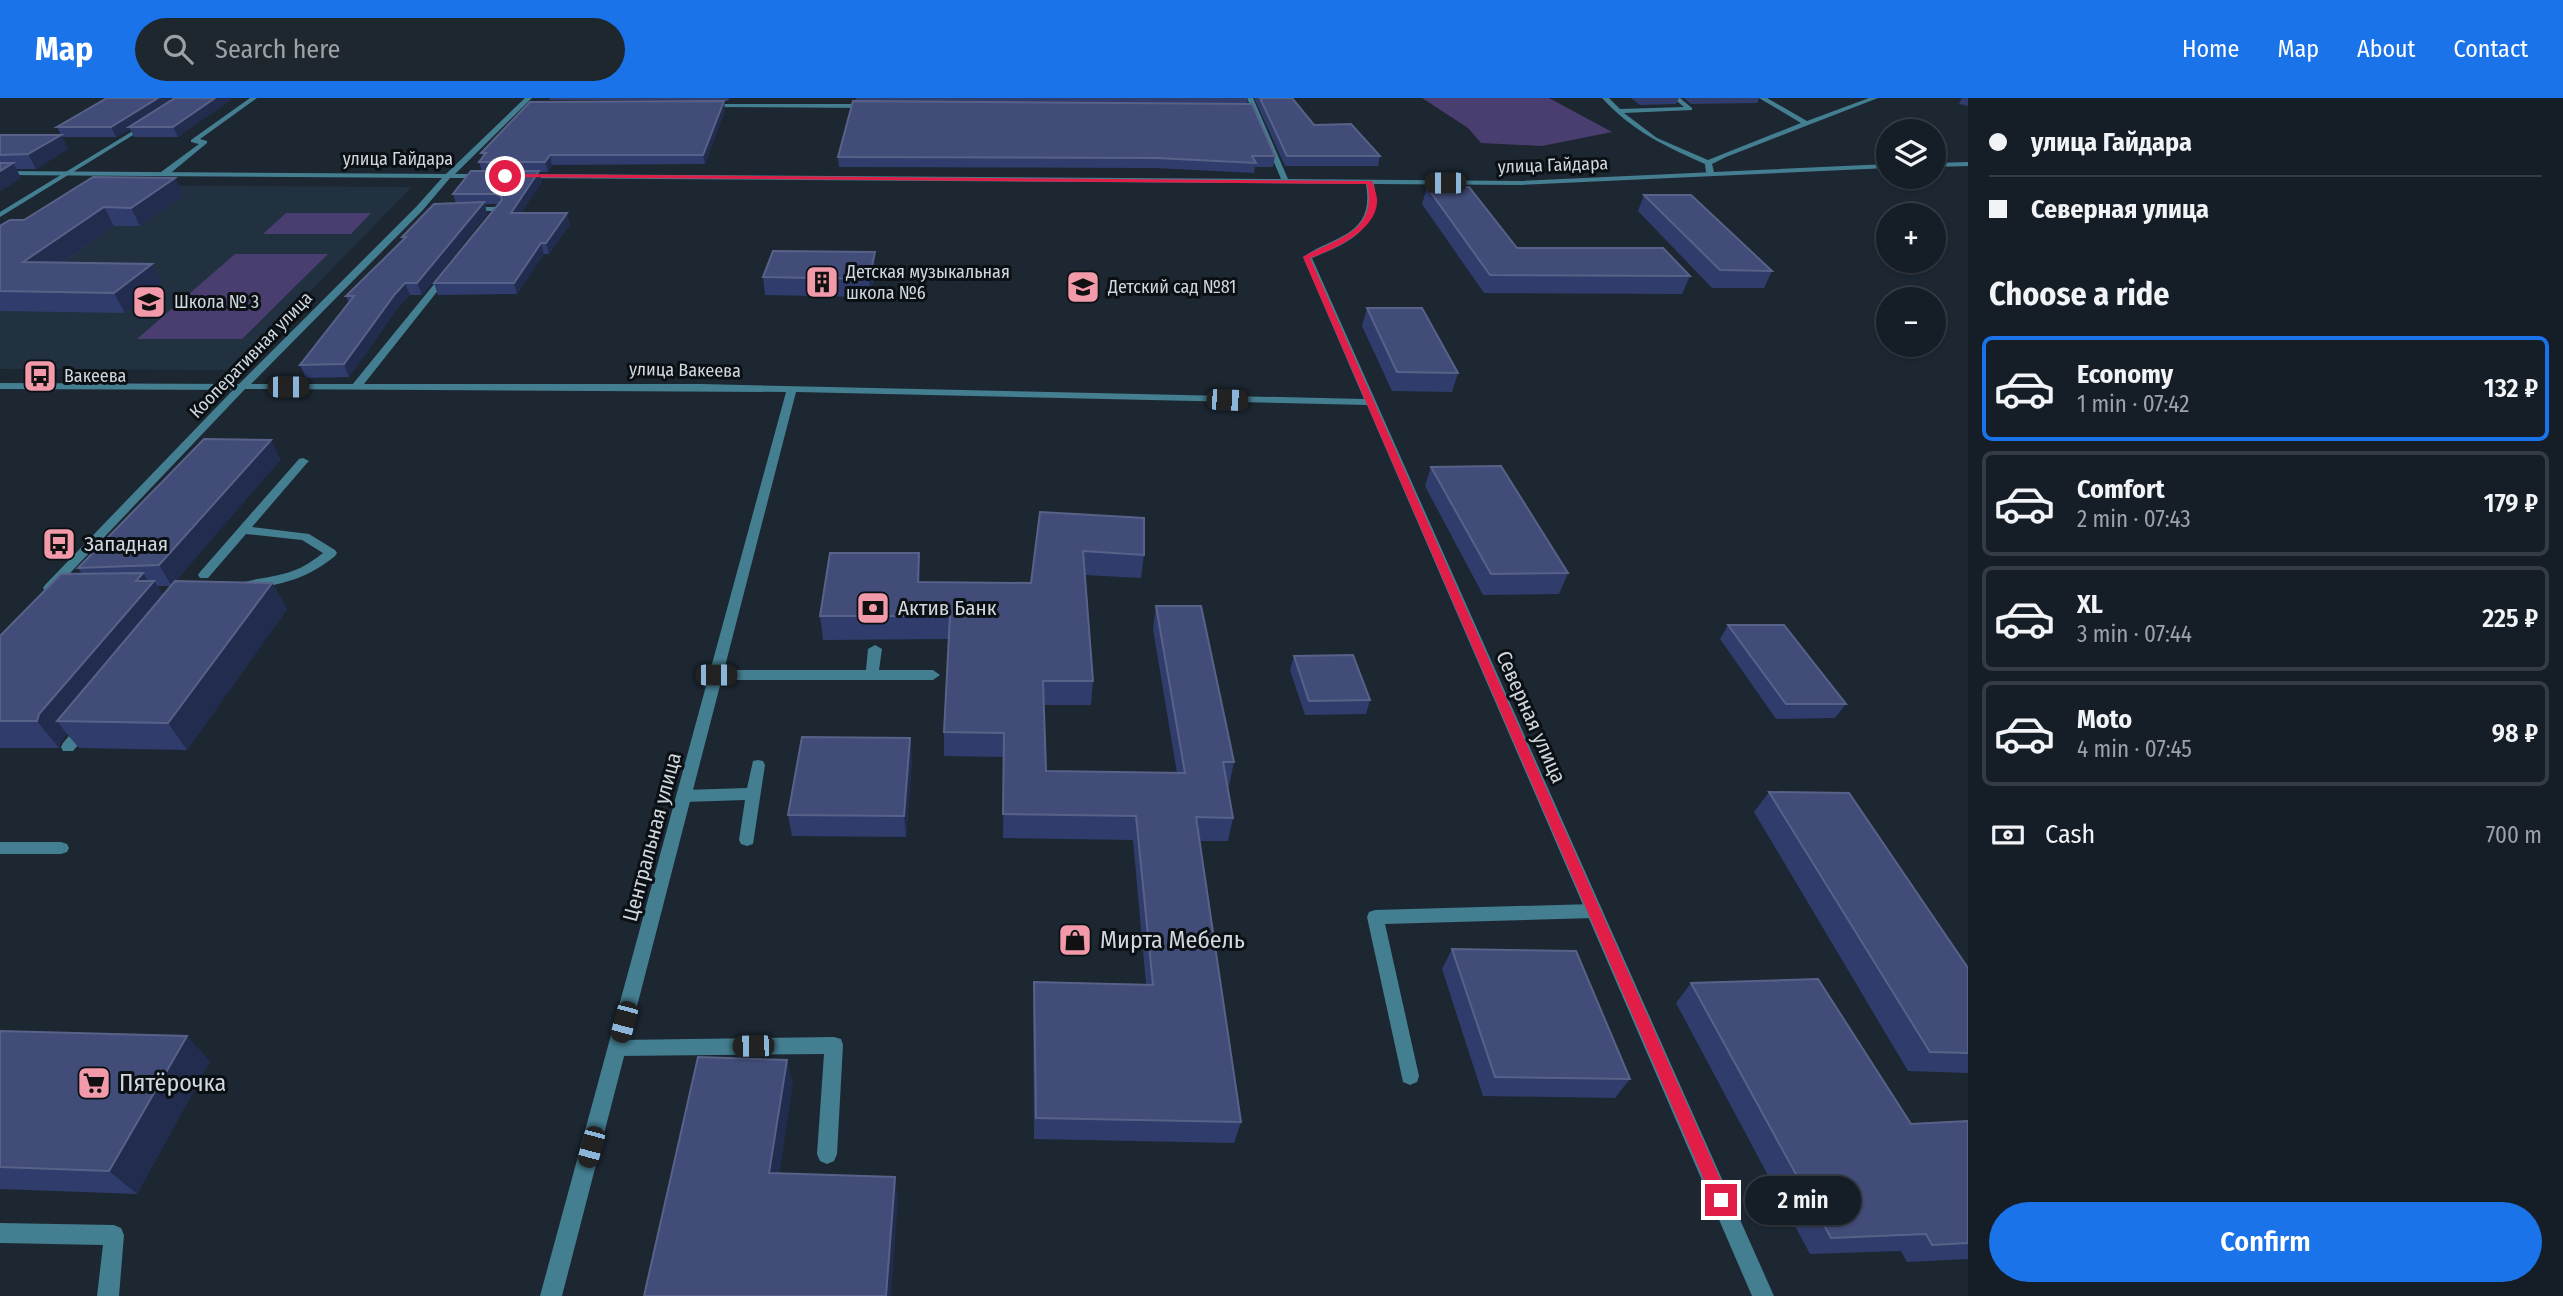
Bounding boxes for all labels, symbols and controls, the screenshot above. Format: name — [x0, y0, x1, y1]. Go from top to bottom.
search box — [135, 18, 625, 81]
text: Map — [35, 29, 93, 69]
icon: search — [159, 30, 197, 68]
text: Search here — [215, 34, 340, 65]
text: Home — [2182, 35, 2239, 63]
text: Map — [2277, 35, 2319, 63]
text: About — [2357, 35, 2415, 63]
text: Contact — [2453, 35, 2528, 63]
map controls — [1876, 119, 1946, 357]
button: layers — [1876, 119, 1946, 189]
text: улица Гайдара — [2031, 127, 2192, 158]
street label: улица Гайдара — [343, 148, 453, 170]
street label: улица Гайдара — [1497, 152, 1609, 178]
route start — [489, 160, 521, 192]
car — [1425, 173, 1467, 194]
text: Северная улица — [2031, 194, 2209, 225]
button: + — [1876, 203, 1946, 273]
place label: Детская музыкальная школа №6 — [845, 261, 1010, 304]
building icon: Детская музыкальная школа №6 — [803, 263, 841, 301]
school or university icon: Детский сад №81 — [1064, 268, 1102, 306]
text: Choose a ride — [1989, 275, 2170, 313]
place label: Детский сад №81 — [1107, 276, 1236, 298]
school or university icon: Школа № 3 — [130, 283, 168, 321]
street label: Кооперативная улица — [185, 287, 317, 423]
button: − — [1876, 287, 1946, 357]
place label: Школа № 3 — [174, 291, 259, 313]
bus stop icon: Вакеева — [21, 357, 59, 395]
icon: car — [1993, 357, 2056, 420]
street label: улица Вакеева — [629, 358, 741, 382]
text: Economy — [2077, 359, 2173, 390]
place label: Вакеева — [64, 365, 127, 387]
text: 132 ₽ — [2484, 373, 2538, 404]
car — [268, 377, 310, 398]
car — [1206, 389, 1249, 411]
text: 1 min · 07:42 — [2077, 390, 2189, 418]
icon: car — [1993, 472, 2056, 535]
text: Comfort — [2077, 474, 2165, 505]
text: 179 ₽ — [2484, 488, 2538, 519]
text: 2 min · 07:43 — [2077, 505, 2191, 533]
bus stop icon: Западная — [40, 525, 78, 563]
place label: Западная — [84, 531, 168, 557]
icon: car — [1993, 587, 2056, 650]
bank icon: Актив Банк — [854, 589, 892, 627]
text: XL — [2077, 589, 2103, 620]
place label: Актив Банк — [898, 595, 997, 621]
text: 225 ₽ — [2482, 603, 2538, 634]
text: 3 min · 07:44 — [2077, 620, 2192, 648]
street label: Северная улица — [1490, 647, 1572, 787]
car — [696, 665, 738, 686]
icon: car — [1993, 702, 2056, 765]
text: Moto — [2077, 704, 2132, 735]
text: 98 ₽ — [2492, 718, 2538, 749]
text: 4 min · 07:45 — [2077, 735, 2192, 763]
street label: Центральная улица — [617, 750, 687, 924]
icon: cash — [1989, 816, 2027, 854]
text: Cash — [2045, 819, 2095, 850]
text: 700 m — [2486, 821, 2542, 849]
shop icon: Мирта Мебель — [1056, 921, 1094, 959]
place label: Мирта Мебель — [1100, 926, 1245, 954]
car — [609, 999, 640, 1045]
car — [732, 1035, 775, 1057]
supermarket icon: Пятёрочка — [75, 1064, 113, 1102]
place label: Пятёрочка — [119, 1069, 226, 1097]
car — [576, 1124, 607, 1170]
callout: 2 min — [1746, 1176, 1861, 1224]
route end — [1705, 1184, 1737, 1216]
text: 2 min — [1777, 1186, 1829, 1214]
button: Confirm — [1989, 1202, 2542, 1282]

